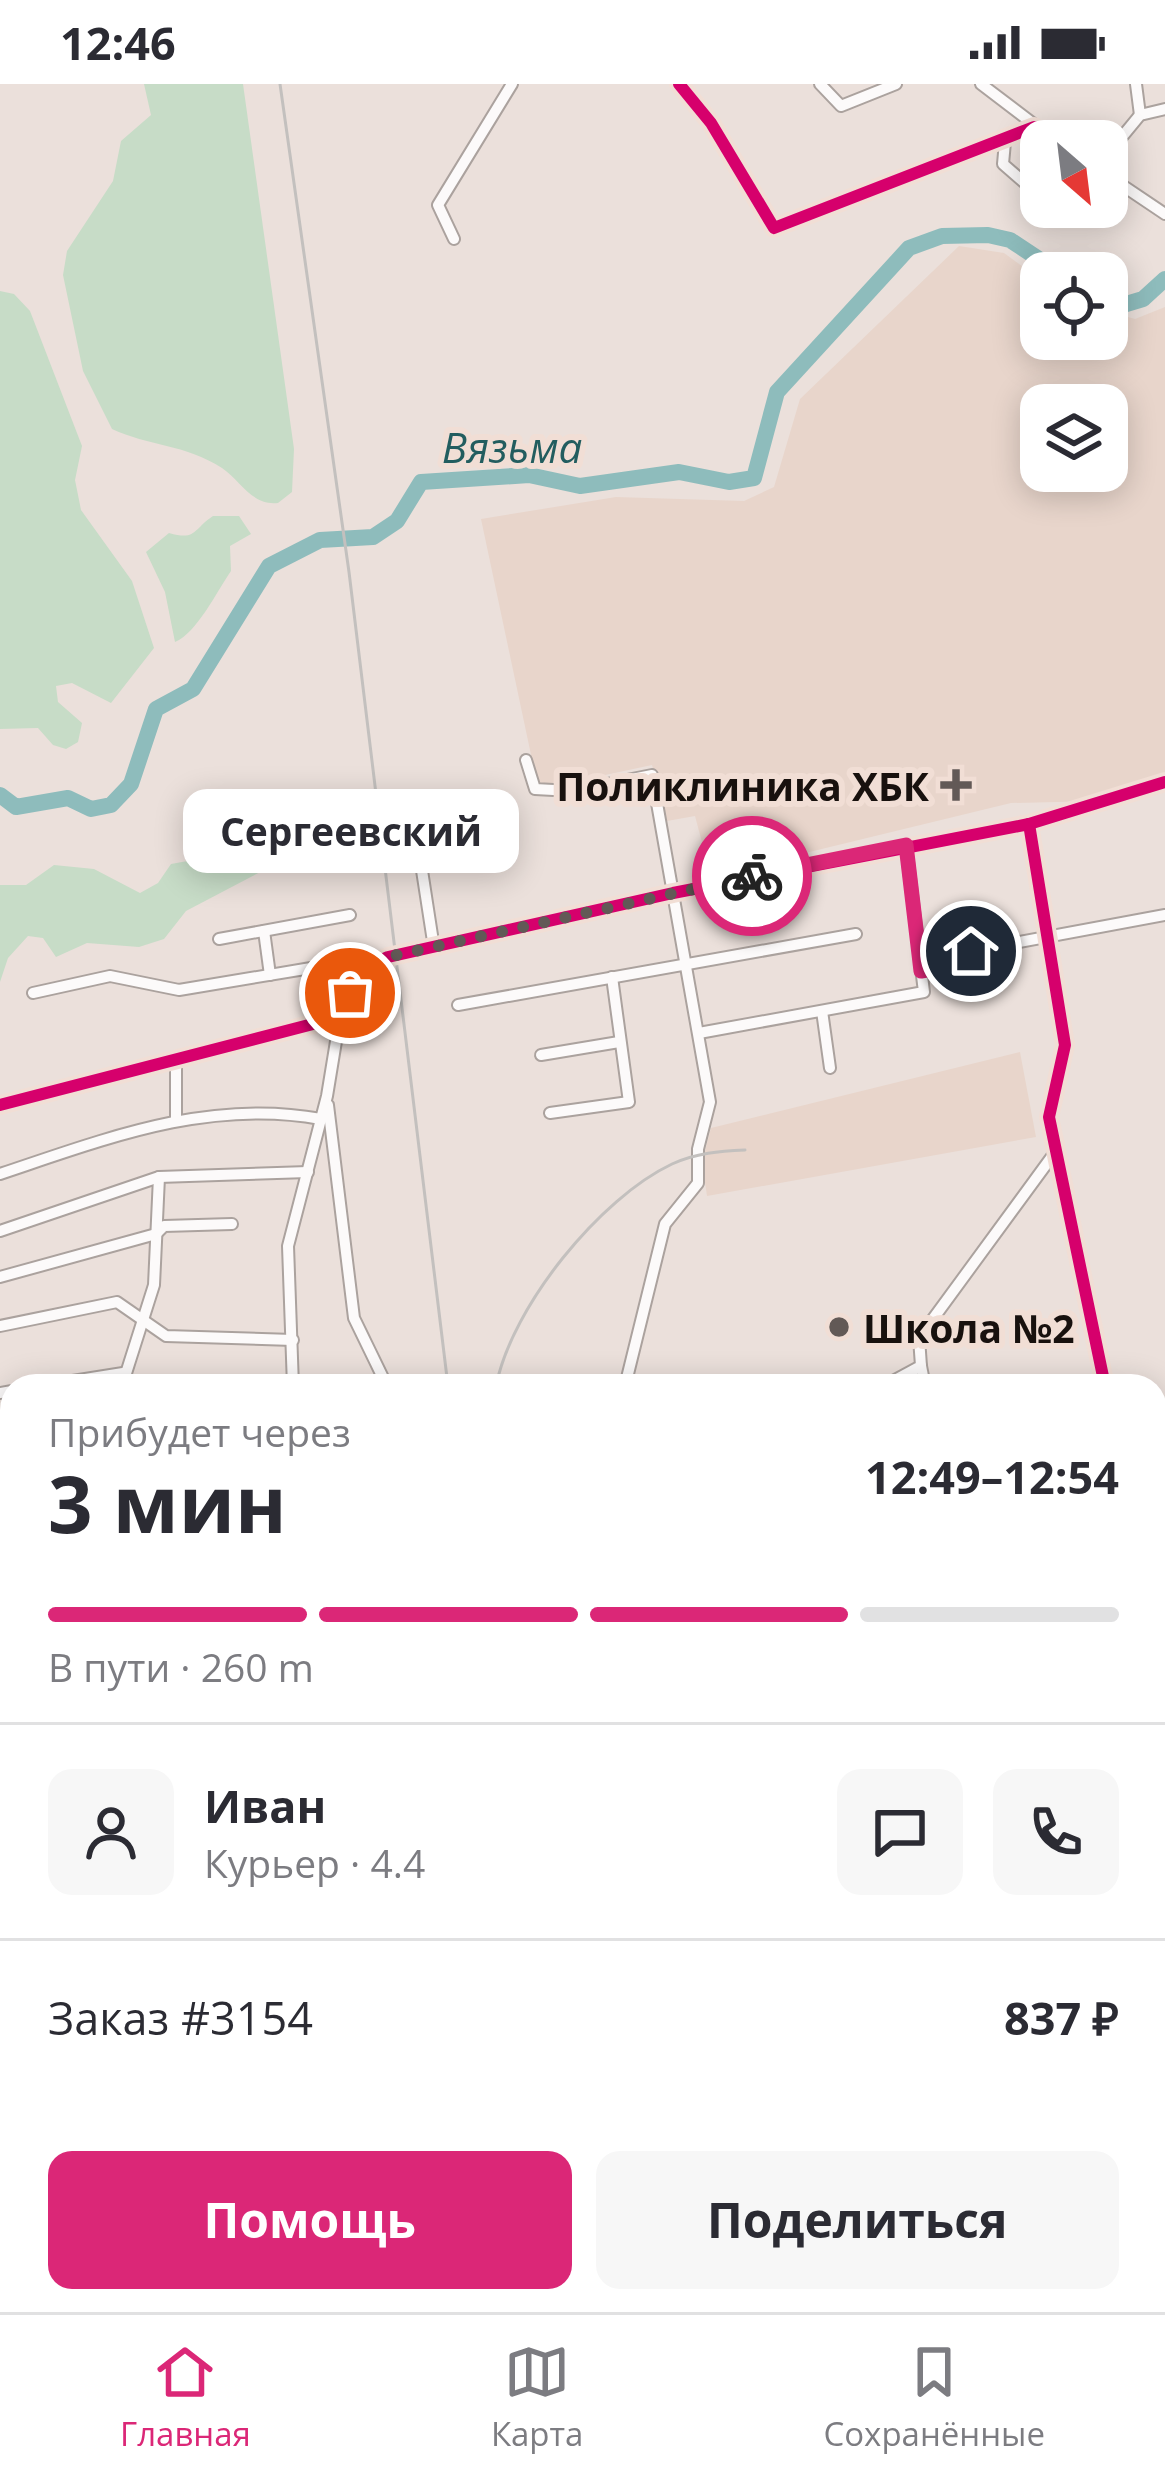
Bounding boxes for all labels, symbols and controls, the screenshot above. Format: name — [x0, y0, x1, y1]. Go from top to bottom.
text: 12:46 — [60, 12, 176, 73]
north arrow — [1020, 120, 1128, 228]
map controls — [1020, 120, 1128, 492]
button: locate — [1020, 252, 1128, 360]
button: layers — [1020, 384, 1128, 492]
water label: Вязьма — [442, 418, 582, 475]
place label: Поликлиника ХБК — [556, 759, 930, 812]
marker: Поликлиника ХБК — [940, 769, 972, 801]
callout: Сергеевский — [182, 789, 518, 873]
text: Сергеевский — [220, 804, 482, 857]
courier — [692, 816, 812, 936]
icon: bike — [719, 843, 785, 909]
pin — [920, 900, 1022, 1002]
icon: home — [938, 918, 1004, 984]
pin — [299, 942, 401, 1044]
icon: bag — [317, 960, 383, 1026]
place label: Школа №2 — [863, 1301, 1075, 1354]
marker: Школа №2 — [826, 1314, 852, 1340]
text: Прибудет через — [48, 1405, 351, 1458]
text: 12:49–12:54 — [865, 1446, 1119, 1507]
text: 3 мин — [48, 1450, 287, 1556]
text: В пути · 260 m — [48, 1640, 314, 1693]
button: person — [48, 1769, 174, 1895]
button: chat — [837, 1769, 963, 1895]
button: phone — [993, 1769, 1119, 1895]
text: Иван — [204, 1775, 326, 1836]
text: Курьер · 4.4 — [204, 1836, 425, 1889]
text: Заказ #3154 — [48, 1987, 313, 2048]
text: 837 ₽ — [1004, 1987, 1119, 2048]
button: Помощь — [48, 2151, 572, 2289]
button: Поделиться — [596, 2151, 1119, 2289]
tab: Главная — [120, 2339, 251, 2456]
tab: Карта — [491, 2339, 583, 2456]
tab: Сохранённые — [823, 2339, 1045, 2456]

